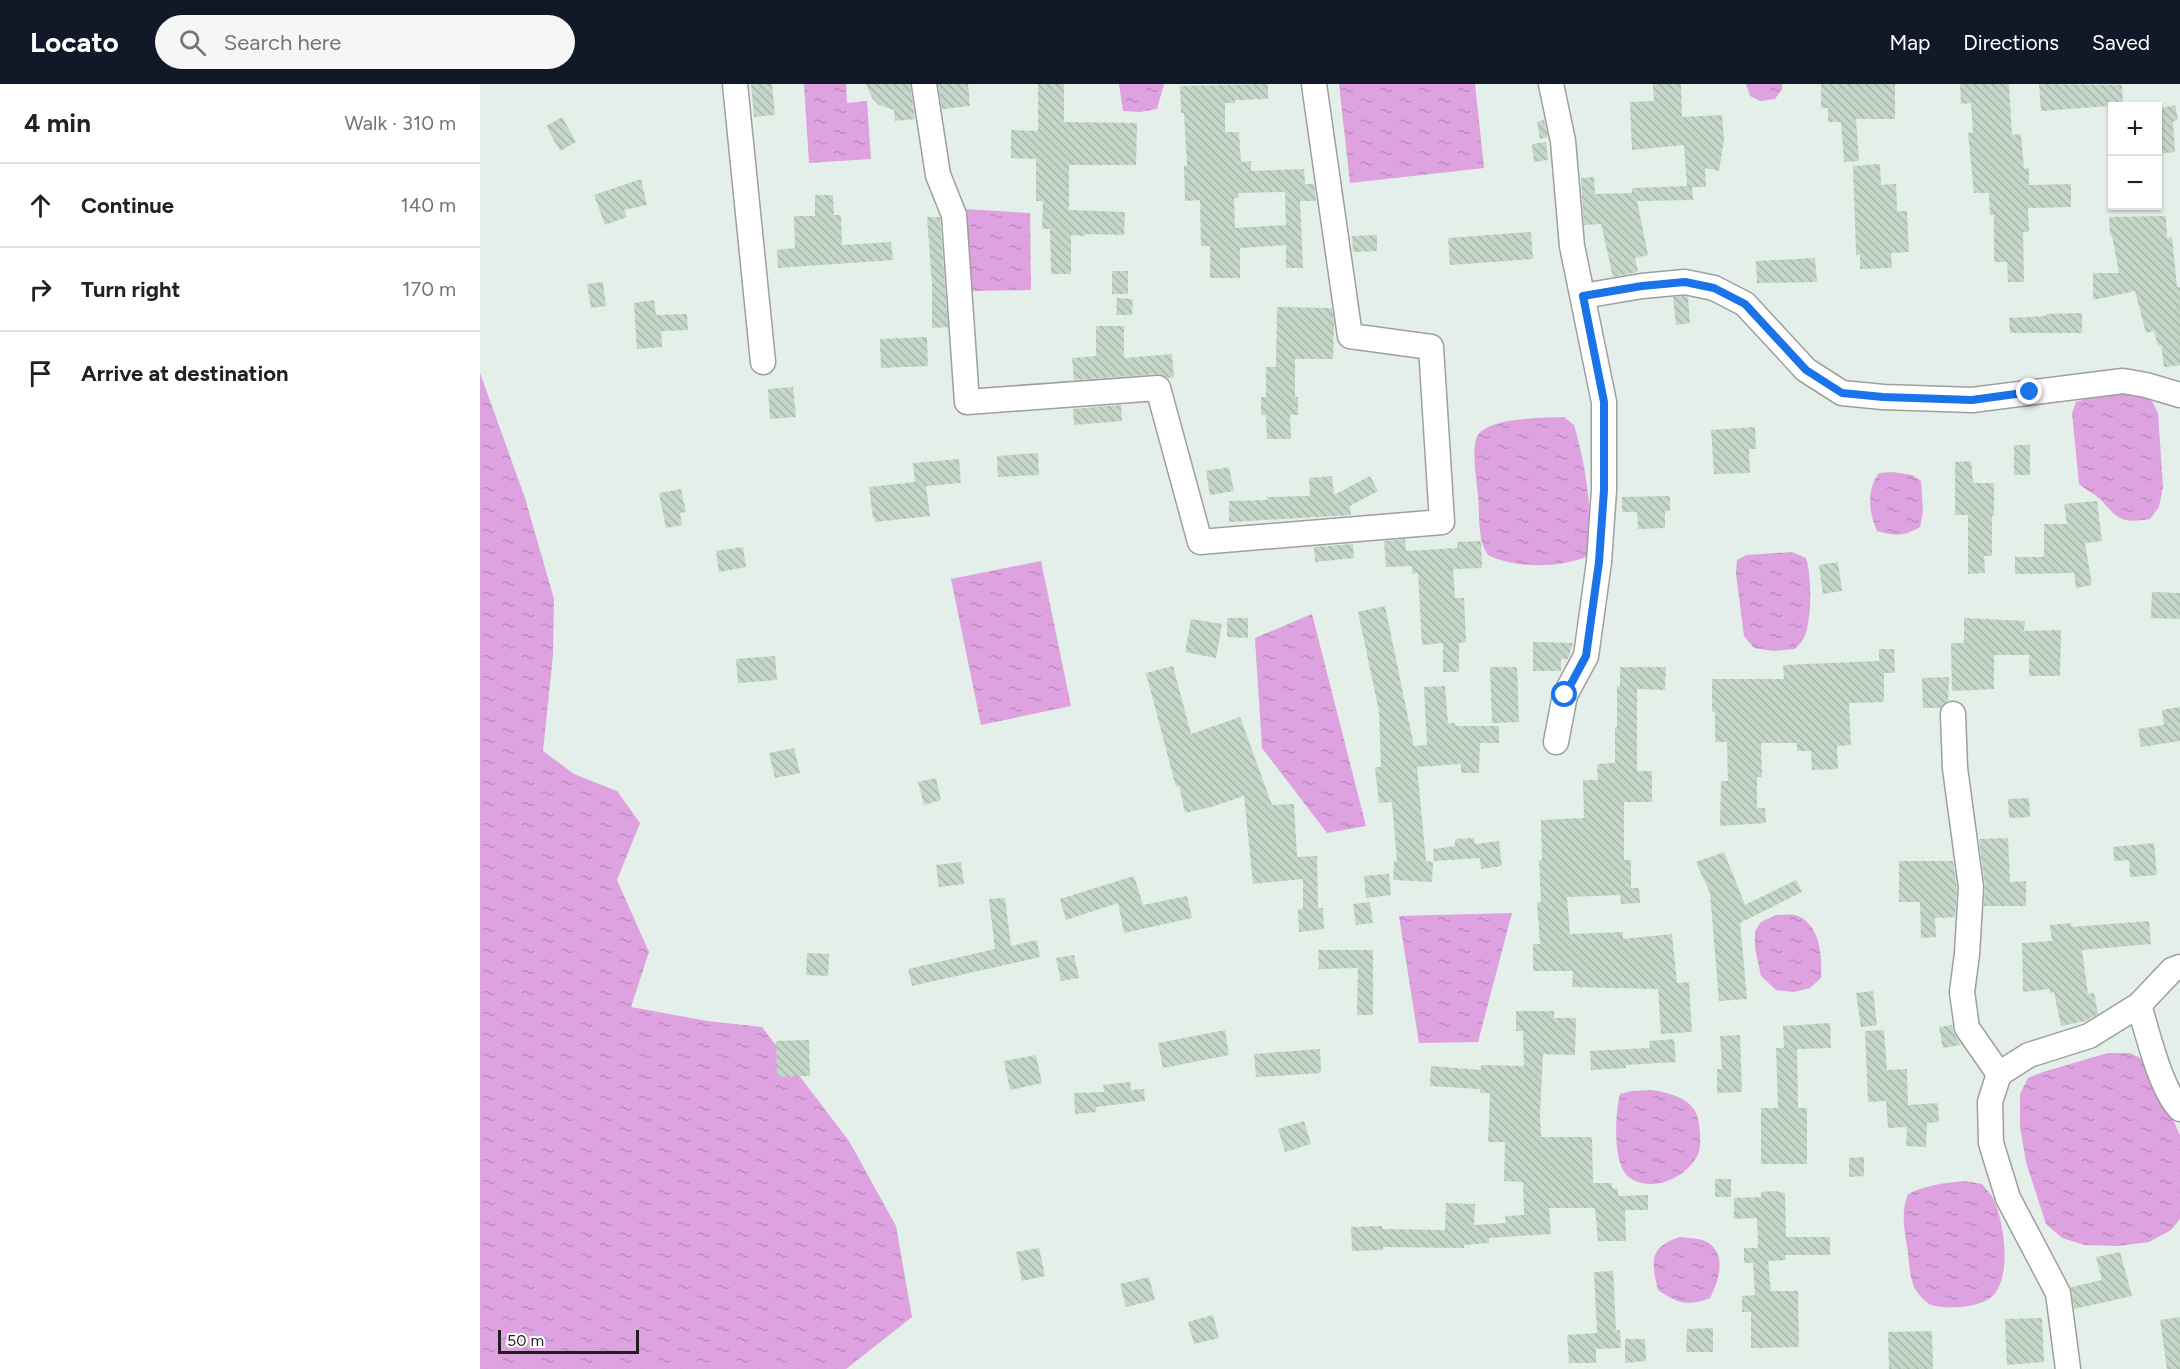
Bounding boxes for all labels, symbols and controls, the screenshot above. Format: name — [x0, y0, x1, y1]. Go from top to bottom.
search box — [155, 15, 575, 69]
text: Locato — [30, 25, 119, 59]
icon: search — [176, 26, 209, 59]
text: Search here — [224, 29, 341, 56]
text: Map — [1889, 30, 1930, 55]
text: Directions — [1963, 30, 2059, 55]
text: Saved — [2092, 30, 2150, 55]
map controls — [2108, 102, 2162, 210]
button: + — [2108, 102, 2162, 156]
text: 4 min — [24, 107, 91, 139]
text: Walk · 310 m — [344, 111, 456, 135]
button: − — [2108, 156, 2162, 210]
icon: ahead — [24, 189, 57, 222]
text: Continue — [81, 192, 174, 219]
text: 140 m — [401, 193, 456, 217]
icon: right — [24, 273, 57, 306]
text: Turn right — [81, 276, 180, 303]
text: 170 m — [402, 277, 456, 301]
icon: arrive — [24, 357, 57, 390]
text: Arrive at destination — [81, 360, 289, 387]
route end — [2016, 378, 2042, 404]
route start — [1551, 681, 1577, 707]
scale bar — [498, 1327, 639, 1354]
text: 50 m — [507, 1331, 544, 1350]

